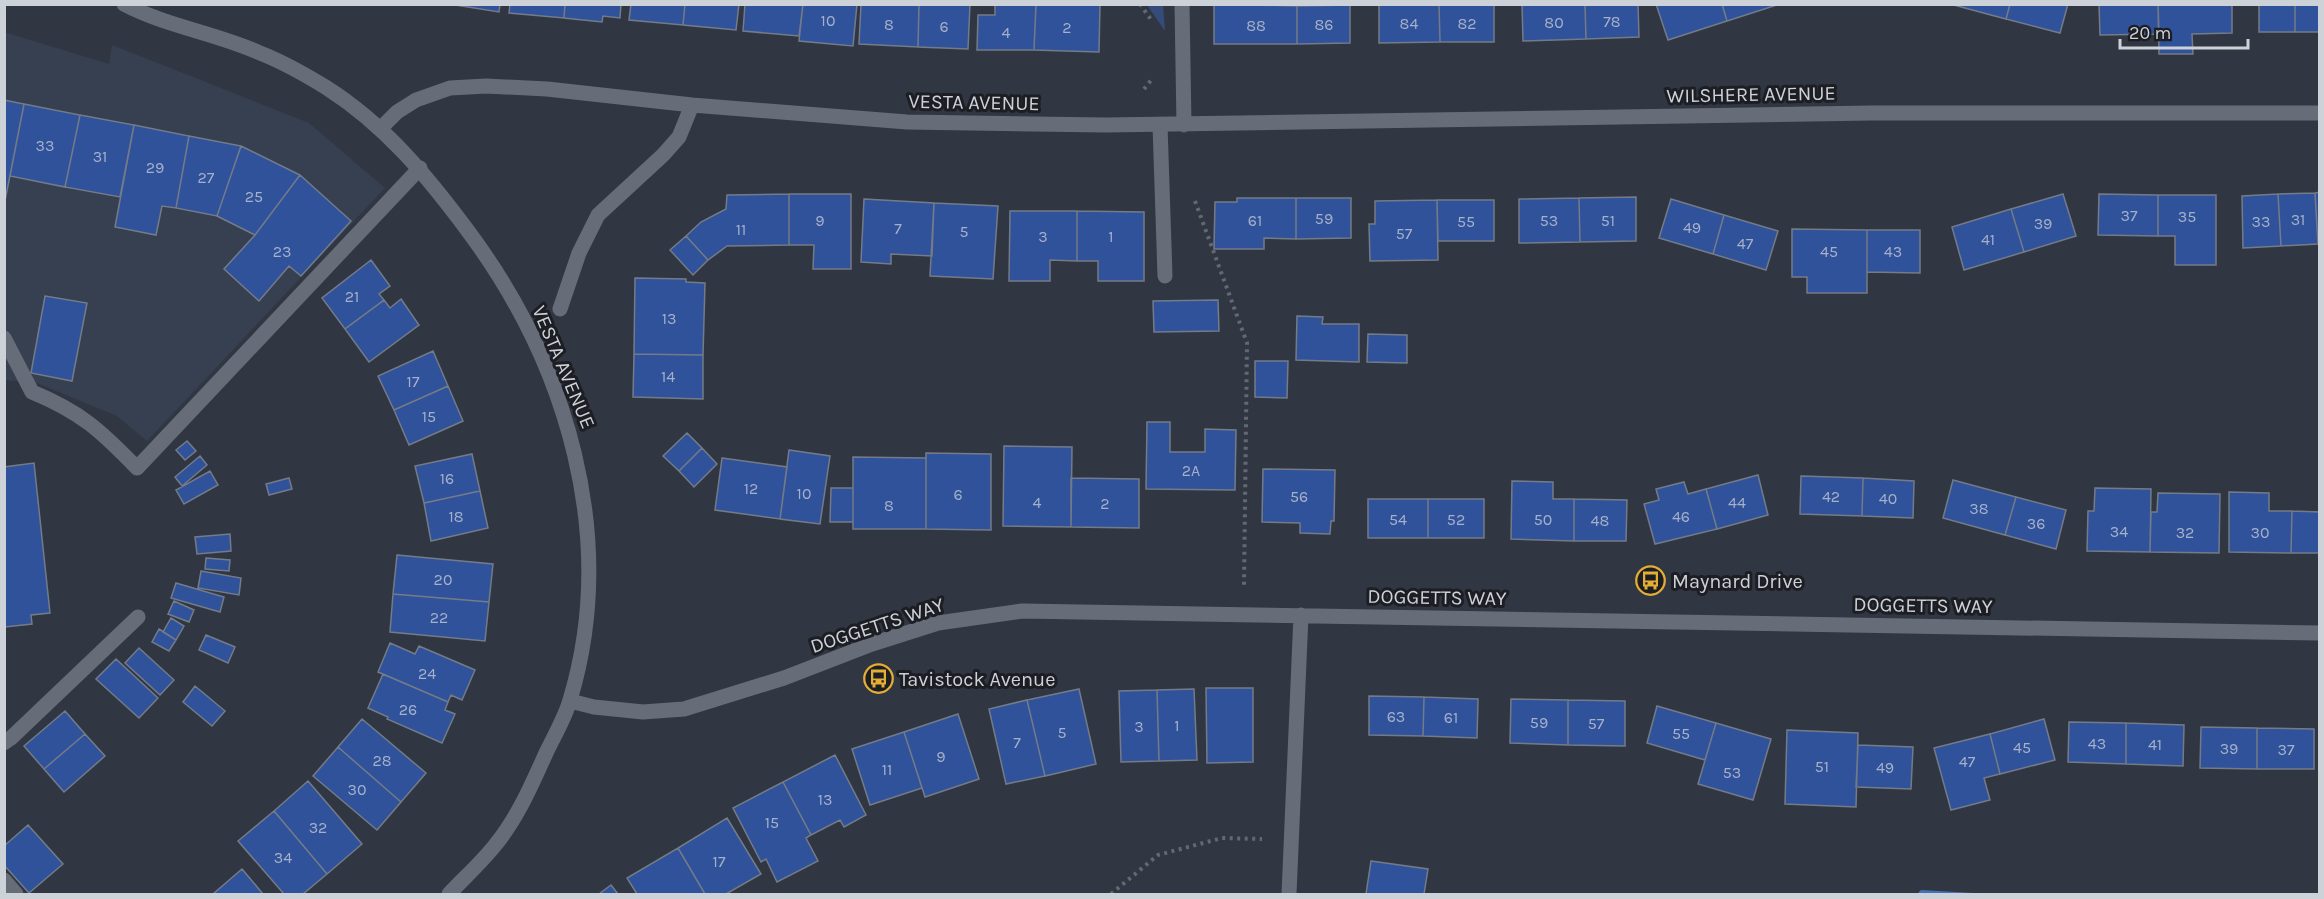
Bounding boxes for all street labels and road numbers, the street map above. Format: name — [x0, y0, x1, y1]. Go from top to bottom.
street label: WILSHERE AVENUE — [1666, 82, 1836, 107]
street label: VESTA AVENUE — [908, 90, 1040, 115]
street label: VESTA AVENUE — [527, 302, 600, 432]
street label: DOGGETTS WAY — [1367, 585, 1507, 610]
street label: DOGGETTS WAY — [807, 593, 947, 658]
street label: DOGGETTS WAY — [1853, 593, 1993, 618]

